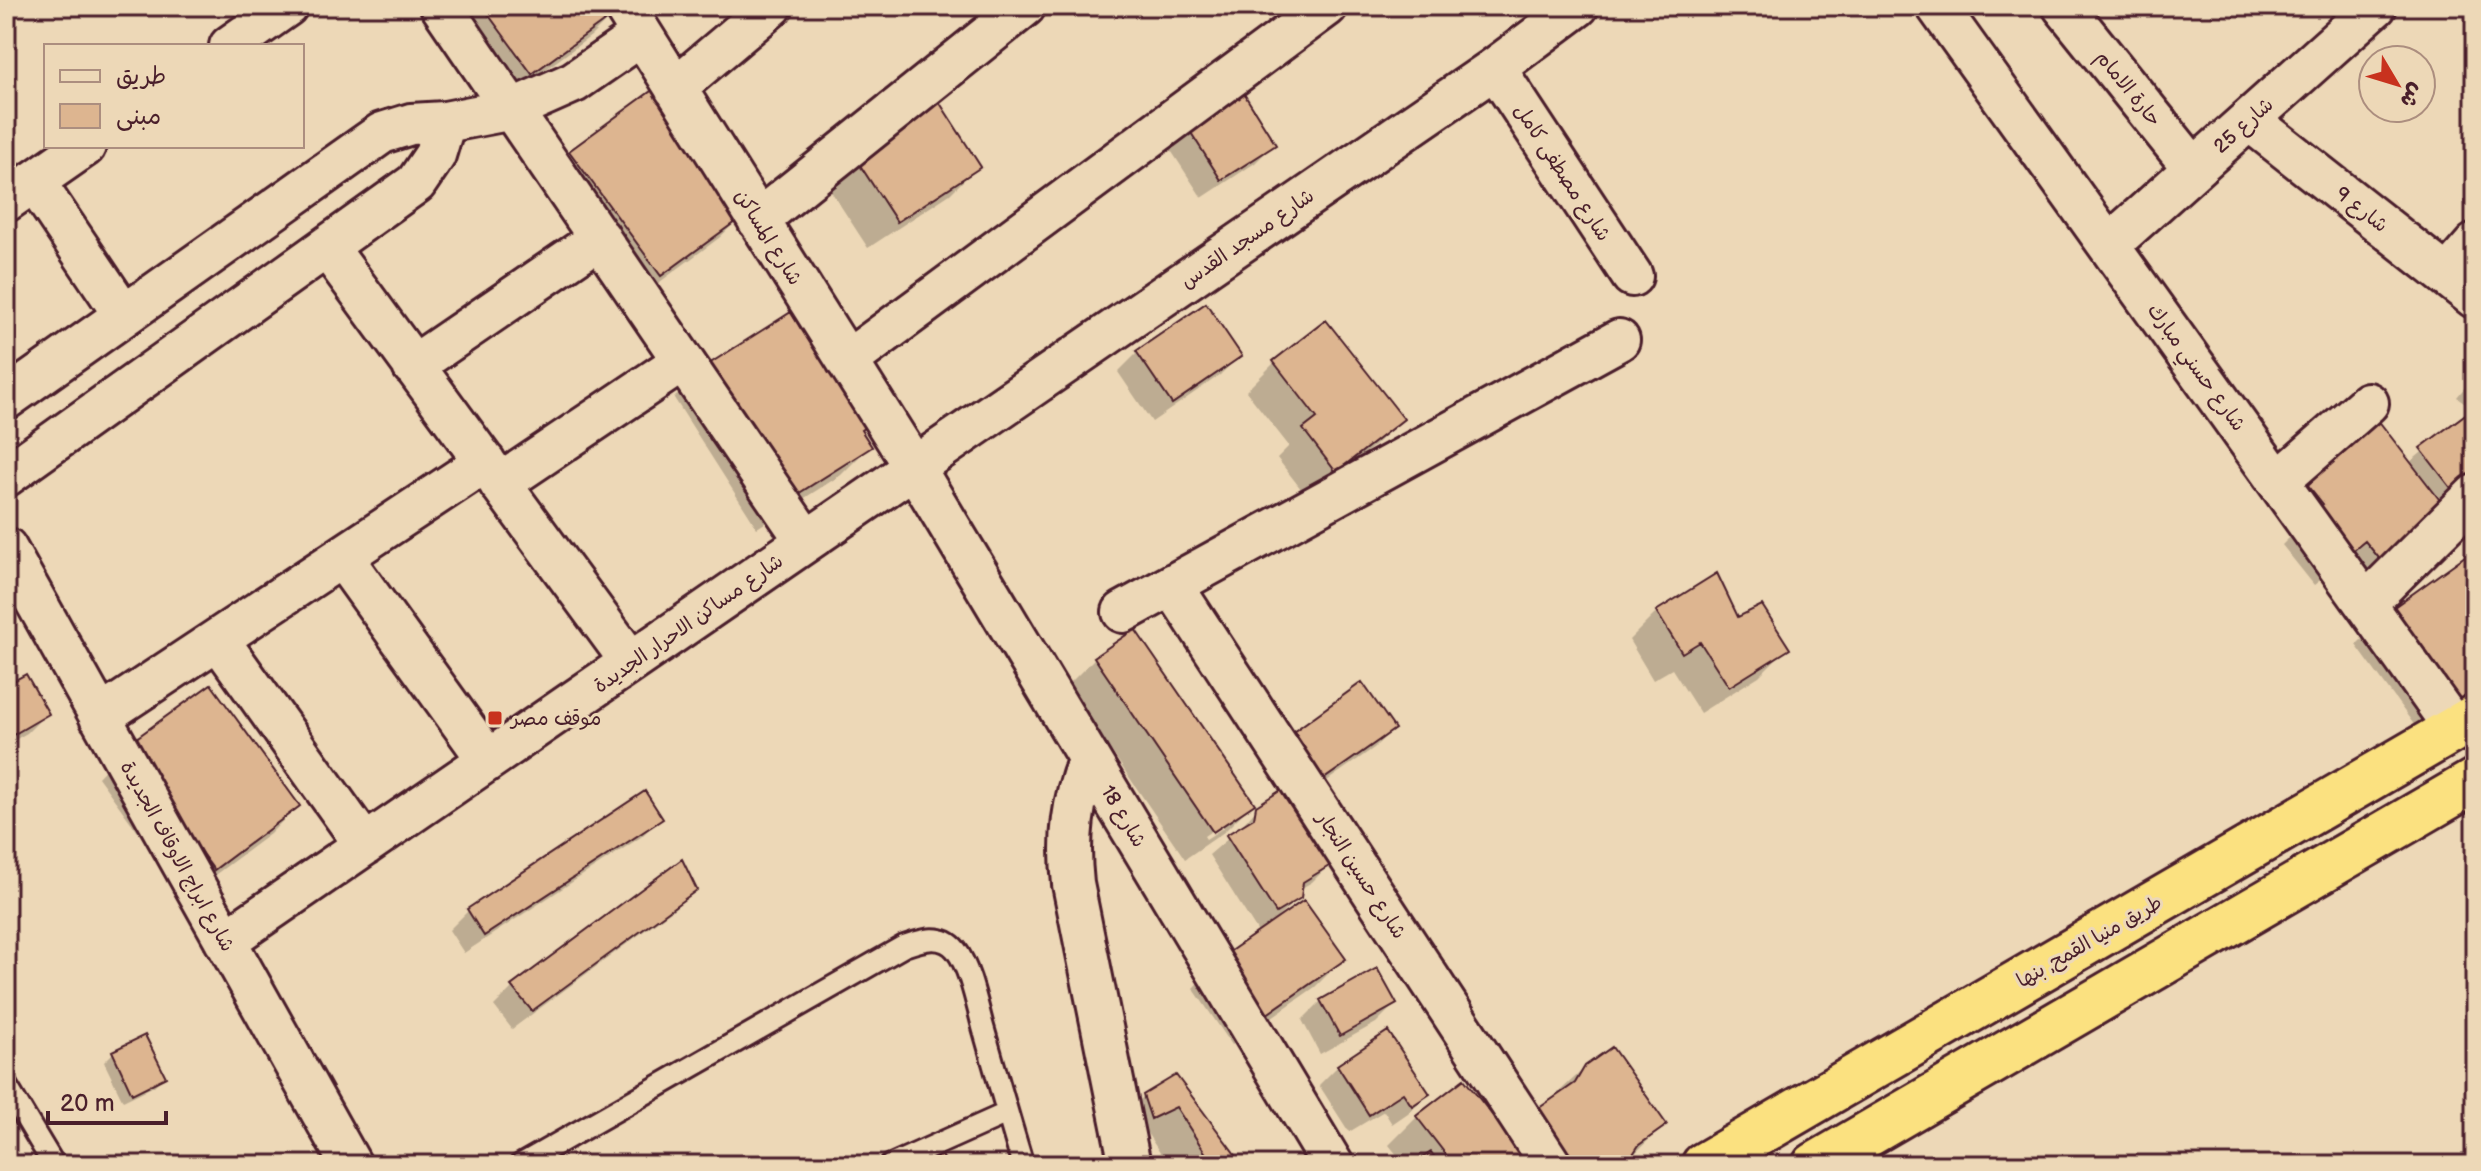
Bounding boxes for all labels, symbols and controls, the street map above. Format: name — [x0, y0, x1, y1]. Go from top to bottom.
legend — [44, 44, 304, 148]
north arrow — [2357, 44, 2437, 124]
street label: حارة الامام — [2089, 46, 2166, 133]
text: طريق — [116, 62, 166, 91]
text: ش — [2393, 78, 2430, 113]
street label: شارع 25 — [2209, 93, 2279, 159]
street label: شارع مصطفى كامل — [1508, 99, 1616, 246]
text: مبنى — [116, 102, 161, 131]
street label: شارع 9 — [2330, 182, 2393, 239]
street label: شارع مسجد القدس — [1176, 184, 1320, 295]
street label: شارع المساكن — [728, 185, 807, 290]
street label: شارع حسني مبارك — [2138, 299, 2251, 439]
street label: شارع مساكن الاحرار الجديدة — [589, 549, 789, 699]
place label: موقف مصر — [509, 707, 601, 731]
marker: موقف مصر — [486, 709, 504, 727]
street label: شارع ابراج الاوقاف الجديدة — [114, 757, 240, 956]
street label: شارع 18 — [1094, 781, 1151, 852]
street label: شارع حسين النجار — [1309, 806, 1411, 944]
street label: طريق منيا القمح, بنها — [2013, 891, 2167, 994]
scale bar — [48, 1075, 166, 1125]
text: 20 m — [60, 1089, 115, 1118]

